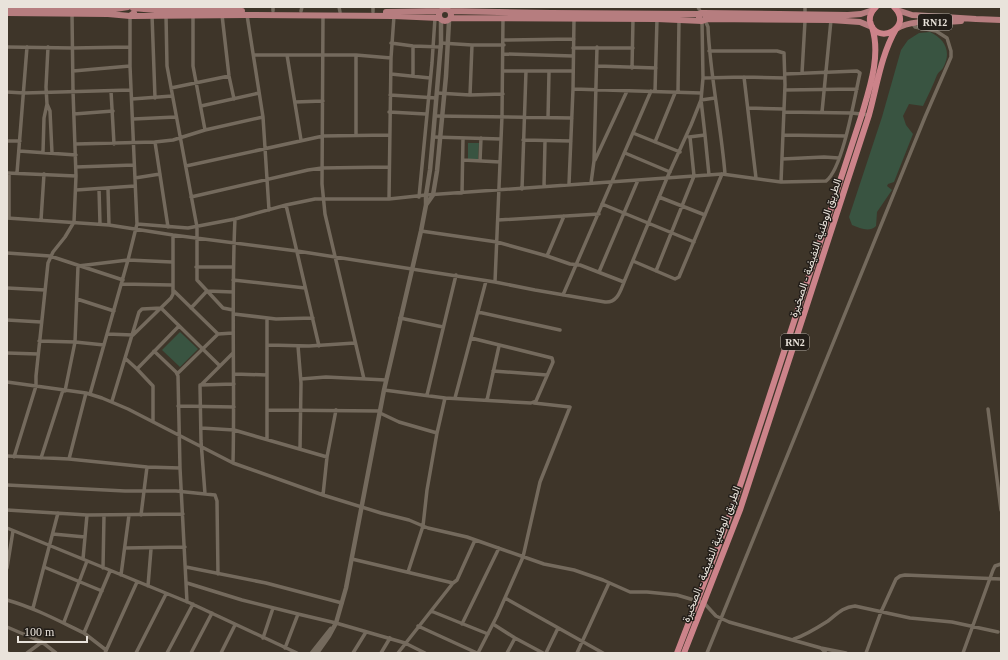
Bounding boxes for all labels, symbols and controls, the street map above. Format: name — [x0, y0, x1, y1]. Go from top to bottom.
road number: RN12 — [918, 14, 952, 30]
street label: الطريق الوطنية النفيضة - الصخيرة — [787, 177, 844, 319]
road number: RN2 — [781, 334, 809, 350]
street label: الطريق الوطنية النفيضة - الصخيرة — [679, 484, 743, 624]
scale bar — [18, 618, 87, 644]
text: 100 m — [24, 625, 55, 639]

